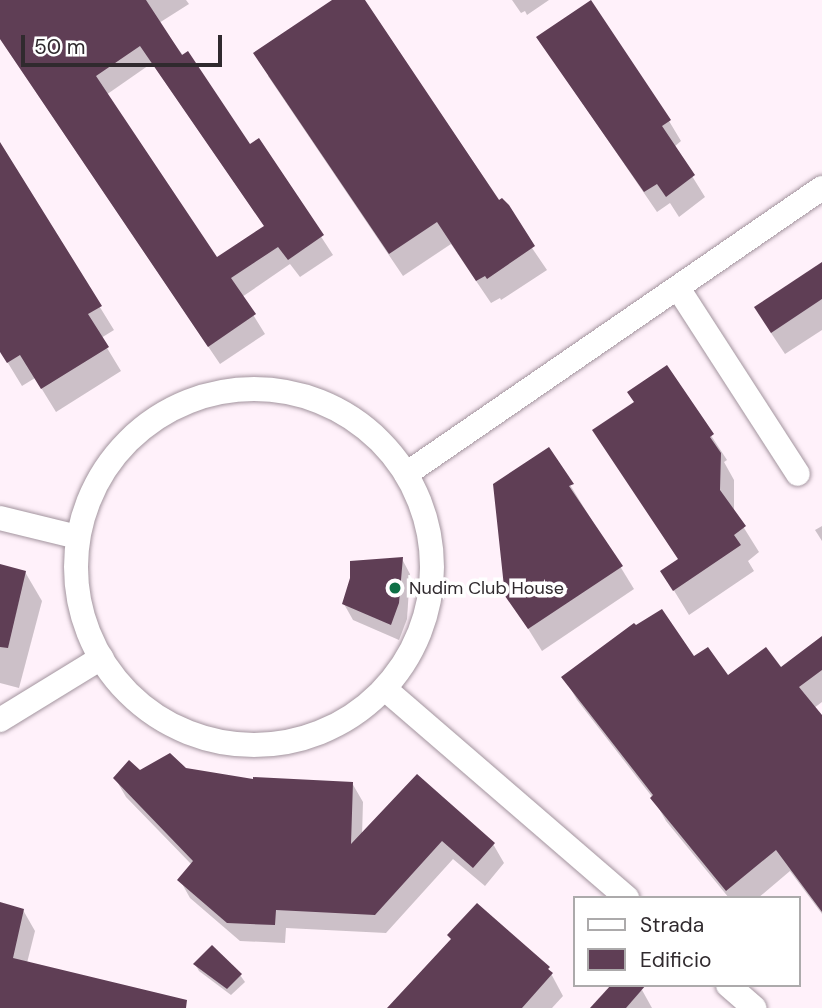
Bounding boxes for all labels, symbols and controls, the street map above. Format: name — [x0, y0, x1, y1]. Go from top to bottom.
scale bar — [24, 21, 226, 65]
text: 50 m — [34, 33, 85, 61]
place label: Nudim Club House — [409, 577, 564, 599]
marker: Nudim Club House — [387, 580, 403, 596]
legend — [574, 896, 801, 987]
text: Strada — [640, 911, 704, 939]
text: Edificio — [640, 946, 711, 974]

